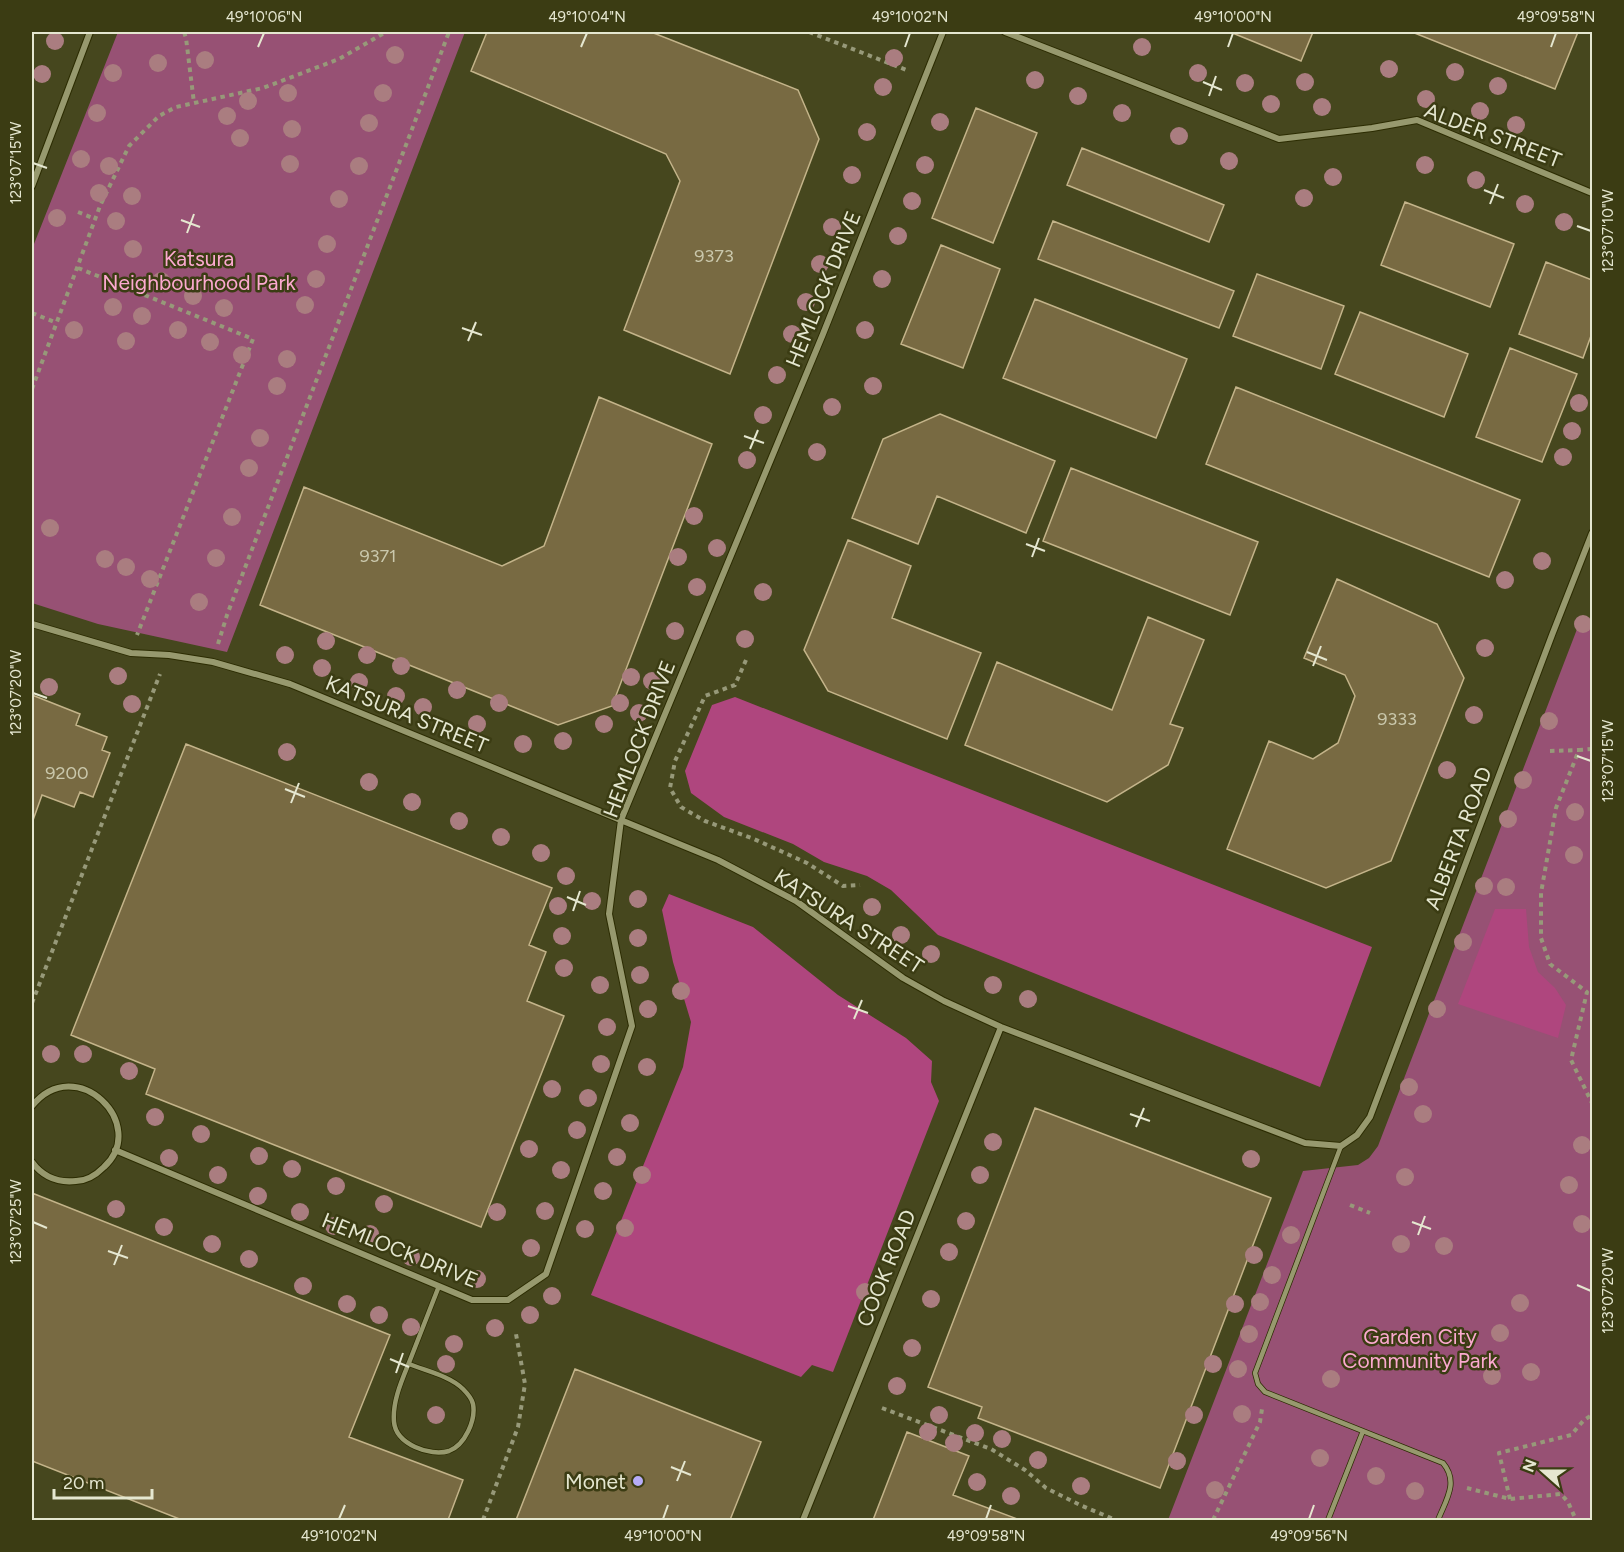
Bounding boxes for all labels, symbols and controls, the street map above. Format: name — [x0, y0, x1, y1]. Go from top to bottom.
text: 49°10'06"N — [226, 8, 302, 26]
text: 49°10'04"N — [548, 8, 626, 26]
text: 49°10'02"N — [872, 8, 948, 26]
text: 49°10'00"N — [1194, 8, 1272, 26]
text: 49°09'58"N — [1517, 8, 1595, 26]
street label: ALDER STREET — [1421, 97, 1565, 173]
text: 123°07'15"W — [7, 121, 25, 204]
text: 123°07'10"W — [1599, 188, 1617, 273]
street label: HEMLOCK DRIVE — [780, 207, 866, 371]
house number: 9373 — [694, 245, 734, 267]
park label: Katsura Neighbourhood Park — [102, 246, 297, 295]
house number: 9371 — [359, 545, 397, 567]
text: 123°07'20"W — [7, 649, 25, 736]
street label: HEMLOCK DRIVE — [598, 657, 680, 821]
street label: KATSURA STREET — [322, 670, 492, 758]
house number: 9333 — [1377, 708, 1417, 730]
text: 123°07'15"W — [1599, 719, 1617, 802]
house number: 9200 — [45, 762, 89, 784]
street label: ALBERTA ROAD — [1419, 763, 1497, 913]
street label: KATSURA STREET — [770, 863, 929, 979]
text: 123°07'25"W — [7, 1179, 25, 1265]
street label: COOK ROAD — [851, 1206, 921, 1330]
street label: HEMLOCK DRIVE — [318, 1207, 482, 1293]
text: 123°07'20"W — [1599, 1247, 1617, 1334]
park label: Garden City Community Park — [1342, 1324, 1499, 1373]
north arrow — [1513, 1441, 1573, 1501]
text: N — [1518, 1457, 1541, 1475]
scale bar — [54, 1462, 152, 1500]
place label: Monet — [565, 1469, 626, 1494]
text: 20 m — [63, 1472, 104, 1494]
marker: Monet — [631, 1474, 645, 1488]
text: 49°10'02"N — [301, 1527, 377, 1545]
text: 49°10'00"N — [624, 1527, 702, 1545]
text: 49°09'58"N — [947, 1527, 1025, 1545]
text: 49°09'56"N — [1270, 1527, 1348, 1545]

